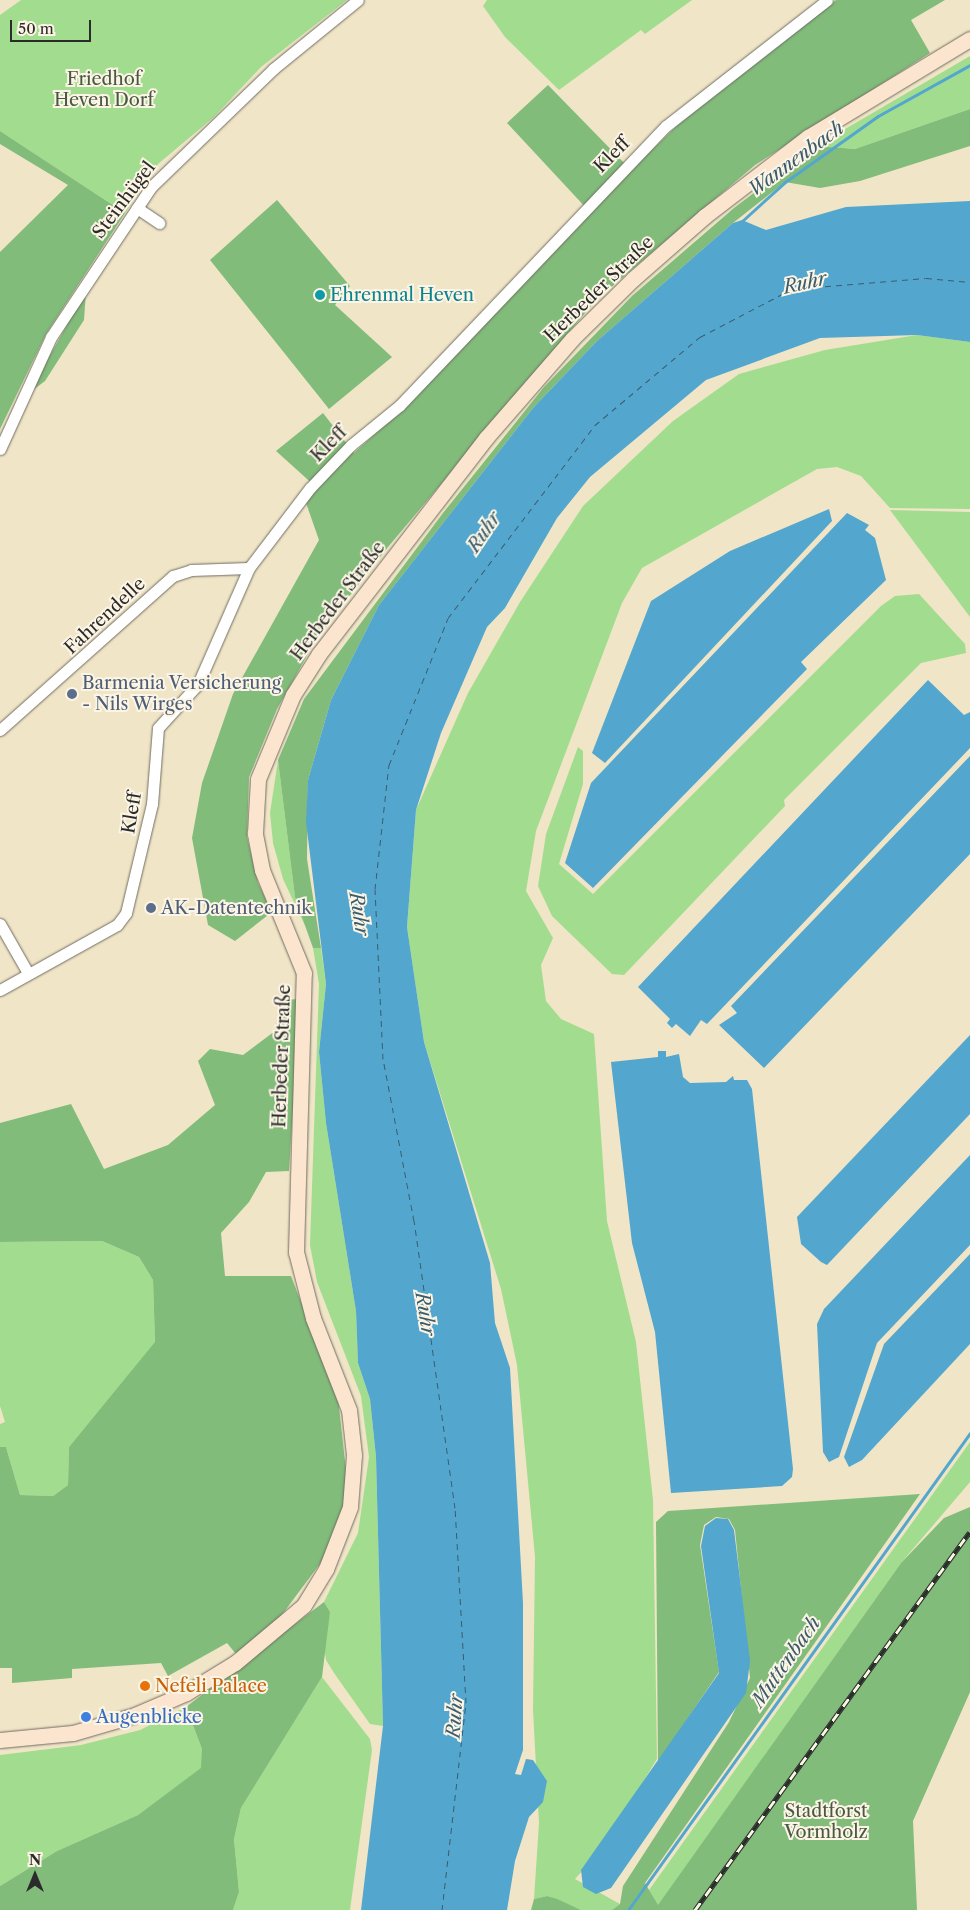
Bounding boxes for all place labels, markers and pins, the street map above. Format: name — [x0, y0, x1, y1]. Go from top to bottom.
place label: Ehrenmal Heven — [330, 284, 474, 306]
marker: Ehrenmal Heven — [314, 289, 326, 301]
place label: Barmenia Versicherung - Nils Wirges — [82, 673, 282, 716]
marker: Barmenia Versicherung - Nils Wirges — [66, 688, 78, 700]
place label: AK-Datentechnik — [161, 897, 312, 919]
marker: AK-Datentechnik — [145, 902, 157, 914]
place label: Nefeli Palace — [155, 1675, 267, 1697]
marker: Nefeli Palace — [139, 1680, 151, 1692]
place label: Augenblicke — [96, 1706, 202, 1728]
marker: Augenblicke — [80, 1711, 92, 1723]

